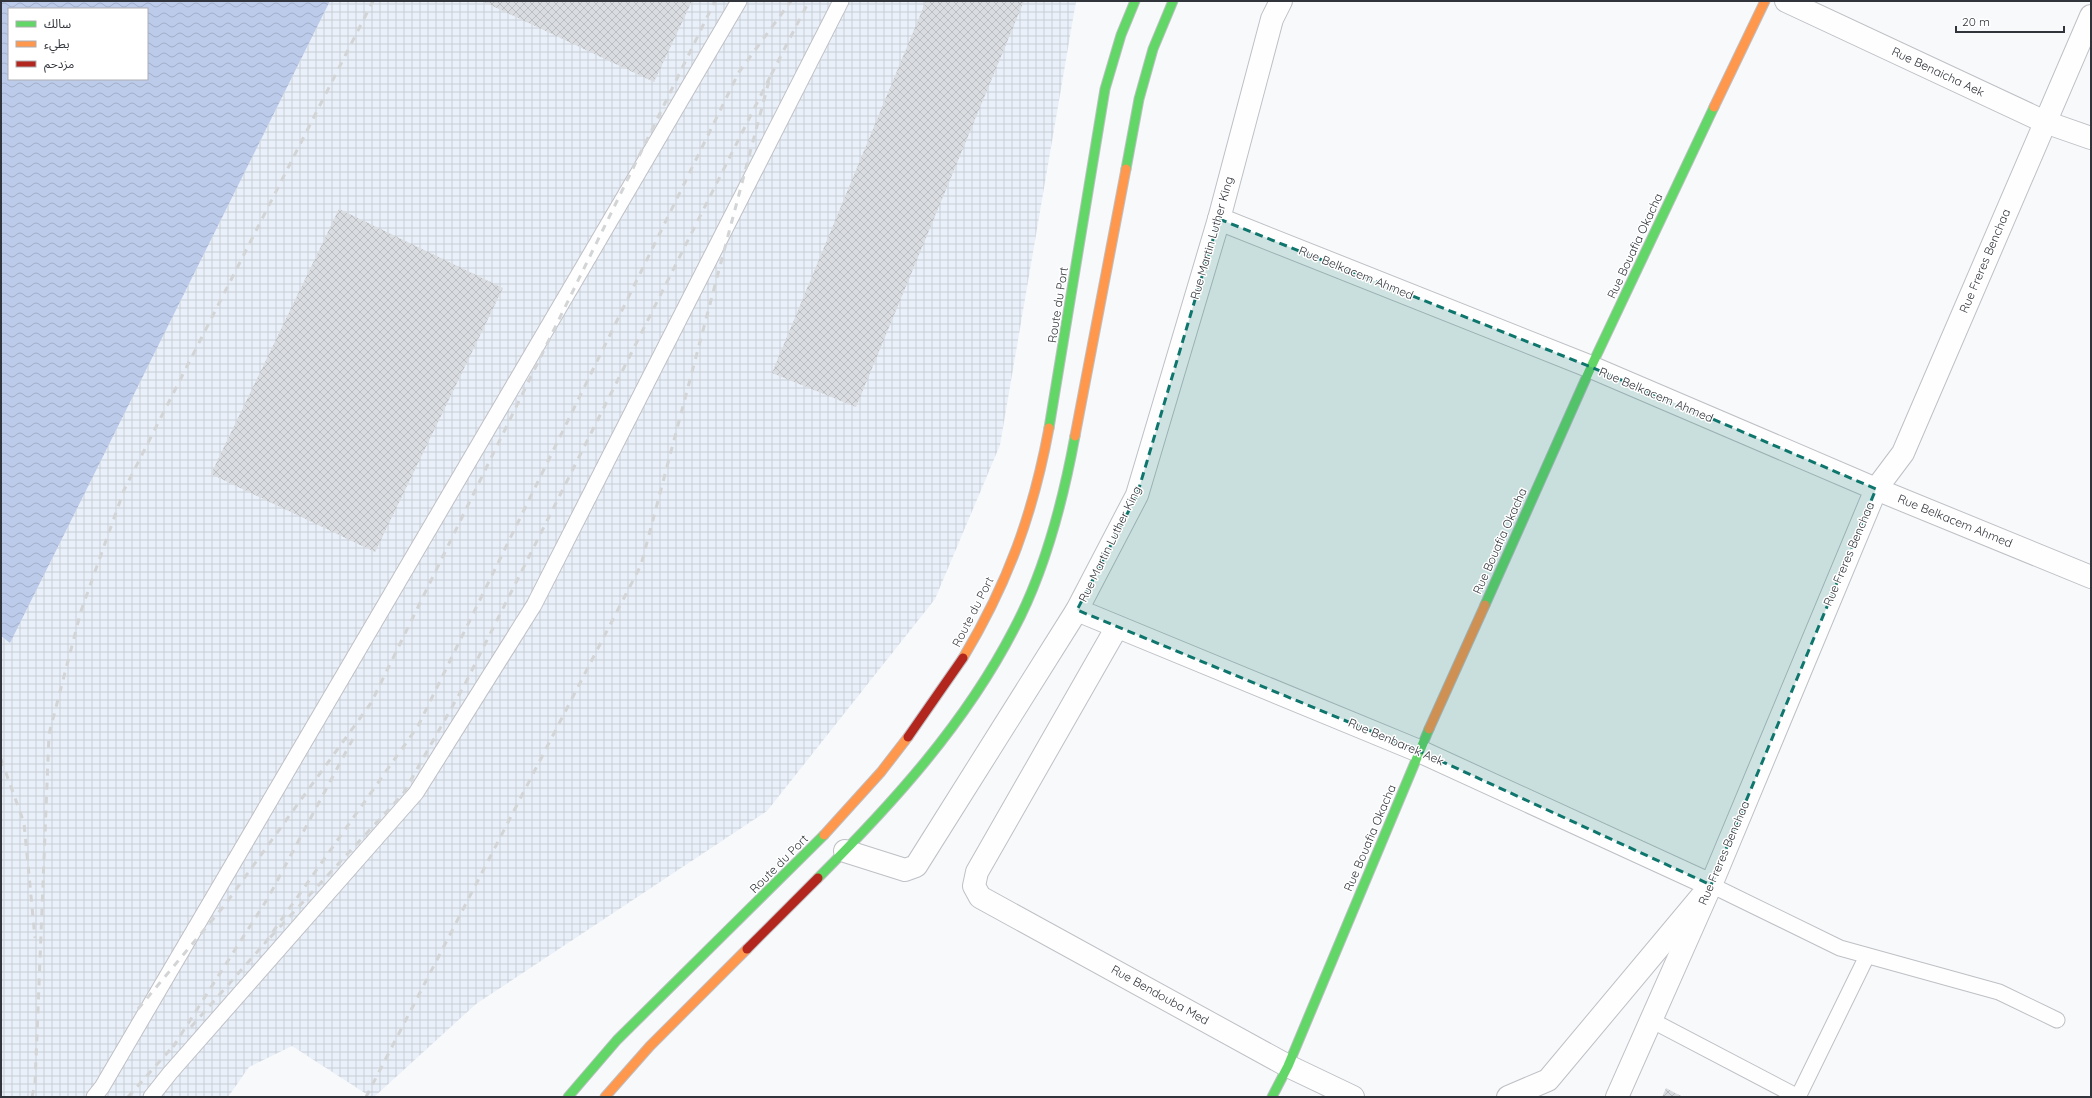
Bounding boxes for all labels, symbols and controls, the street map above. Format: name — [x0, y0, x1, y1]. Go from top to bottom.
legend — [8, 8, 148, 80]
scale bar — [1956, 8, 2064, 34]
text: 20 m — [1962, 14, 1990, 29]
text: سالك — [44, 16, 71, 31]
text: بطيء — [44, 36, 70, 54]
street label: Rue Benaicha Aek — [1889, 43, 1987, 100]
text: مزدحم — [44, 56, 74, 73]
street label: Rue Martin Luther King — [1187, 175, 1236, 301]
street label: Rue Bouafia Okacha — [1604, 191, 1666, 301]
street label: Rue Freres Benchaa — [1956, 206, 2013, 315]
street label: Rue Belkacem Ahmed — [1297, 243, 1416, 302]
street label: Route du Port — [1044, 266, 1071, 344]
street label: Rue Belkacem Ahmed — [1597, 364, 1716, 425]
street label: Rue Martin Luther King — [1075, 483, 1144, 604]
street label: Rue Bouafia Okacha — [1469, 485, 1530, 596]
street label: Rue Belkacem Ahmed — [1896, 491, 2015, 550]
street label: Rue Freres Benchaa — [1820, 499, 1877, 608]
street label: Route du Port — [948, 574, 997, 649]
street label: Rue Benbarek Aek — [1346, 715, 1446, 769]
street label: Rue Bouafia Okacha — [1340, 782, 1399, 893]
street label: Rue Freres Benchaa — [1695, 798, 1752, 907]
street label: Route du Port — [746, 831, 811, 896]
street label: Rue Bendouba Med — [1109, 961, 1212, 1028]

